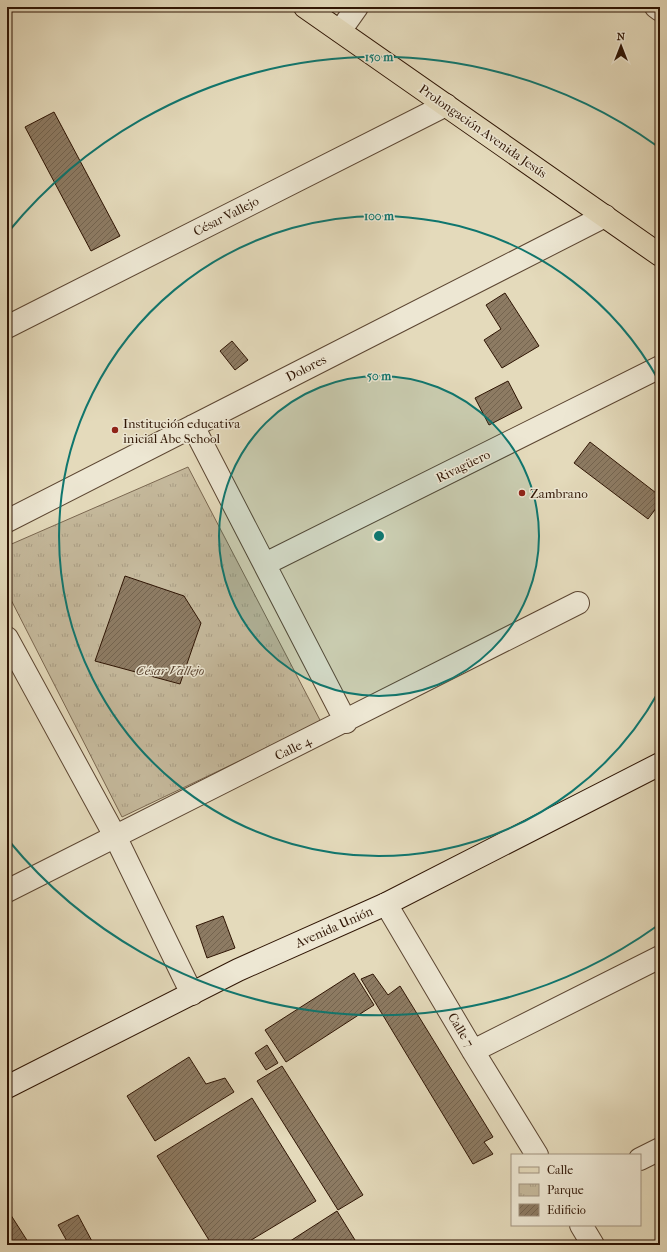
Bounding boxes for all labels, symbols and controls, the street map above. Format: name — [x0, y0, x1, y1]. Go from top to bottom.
north arrow — [601, 26, 641, 66]
text: N — [617, 30, 626, 43]
text: 150 m — [365, 50, 394, 64]
street label: Prolongación Avenida Jesús — [416, 81, 550, 181]
street label: César Vallejo — [191, 193, 262, 239]
text: 100 m — [364, 209, 395, 223]
street label: Dolores — [283, 351, 329, 384]
text: 50 m — [367, 369, 392, 383]
place label: Institución educativa inicial Abc School — [123, 416, 241, 446]
marker: Institución educativa inicial Abc School — [110, 425, 120, 435]
street label: Rivagüero — [433, 446, 493, 486]
place label: Zambrano — [530, 486, 588, 501]
marker: Zambrano — [517, 488, 527, 498]
centre of rings — [372, 529, 386, 543]
park label: César Vallejo — [136, 663, 205, 678]
street label: Calle 4 — [272, 733, 314, 763]
street label: Avenida Unión — [292, 903, 376, 951]
street label: Calle 7 — [445, 1010, 477, 1050]
legend — [511, 1154, 641, 1226]
text: Calle — [547, 1163, 573, 1177]
text: Parque — [547, 1183, 584, 1197]
text: Edificio — [547, 1203, 586, 1217]

